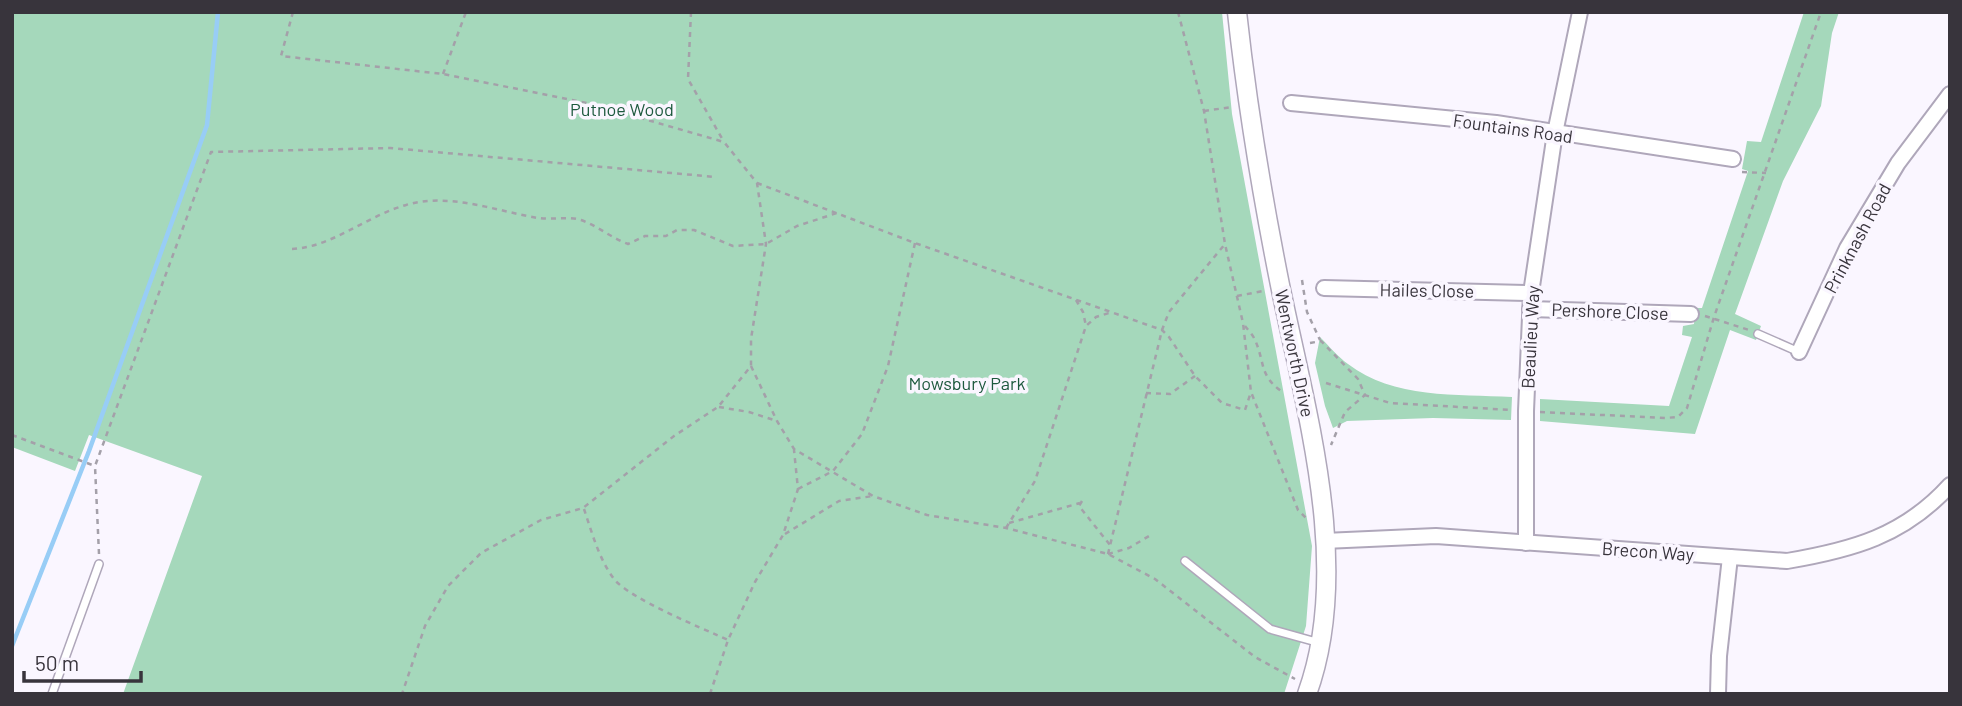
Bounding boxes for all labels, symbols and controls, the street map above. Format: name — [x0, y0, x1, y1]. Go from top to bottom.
park label: Putnoe Wood — [570, 98, 674, 120]
street label: Fountains Road — [1452, 109, 1574, 147]
street label: Prinknash Road — [1819, 179, 1895, 297]
street label: Hailes Close — [1380, 278, 1474, 302]
street label: Beaulieu Way — [1516, 285, 1544, 389]
street label: Wentworth Drive — [1271, 287, 1319, 419]
street label: Pershore Close — [1551, 298, 1669, 324]
park label: Mowsbury Park — [908, 372, 1026, 394]
street label: Brecon Way — [1601, 537, 1695, 565]
scale bar — [24, 640, 142, 684]
text: 50 m — [35, 650, 79, 675]

